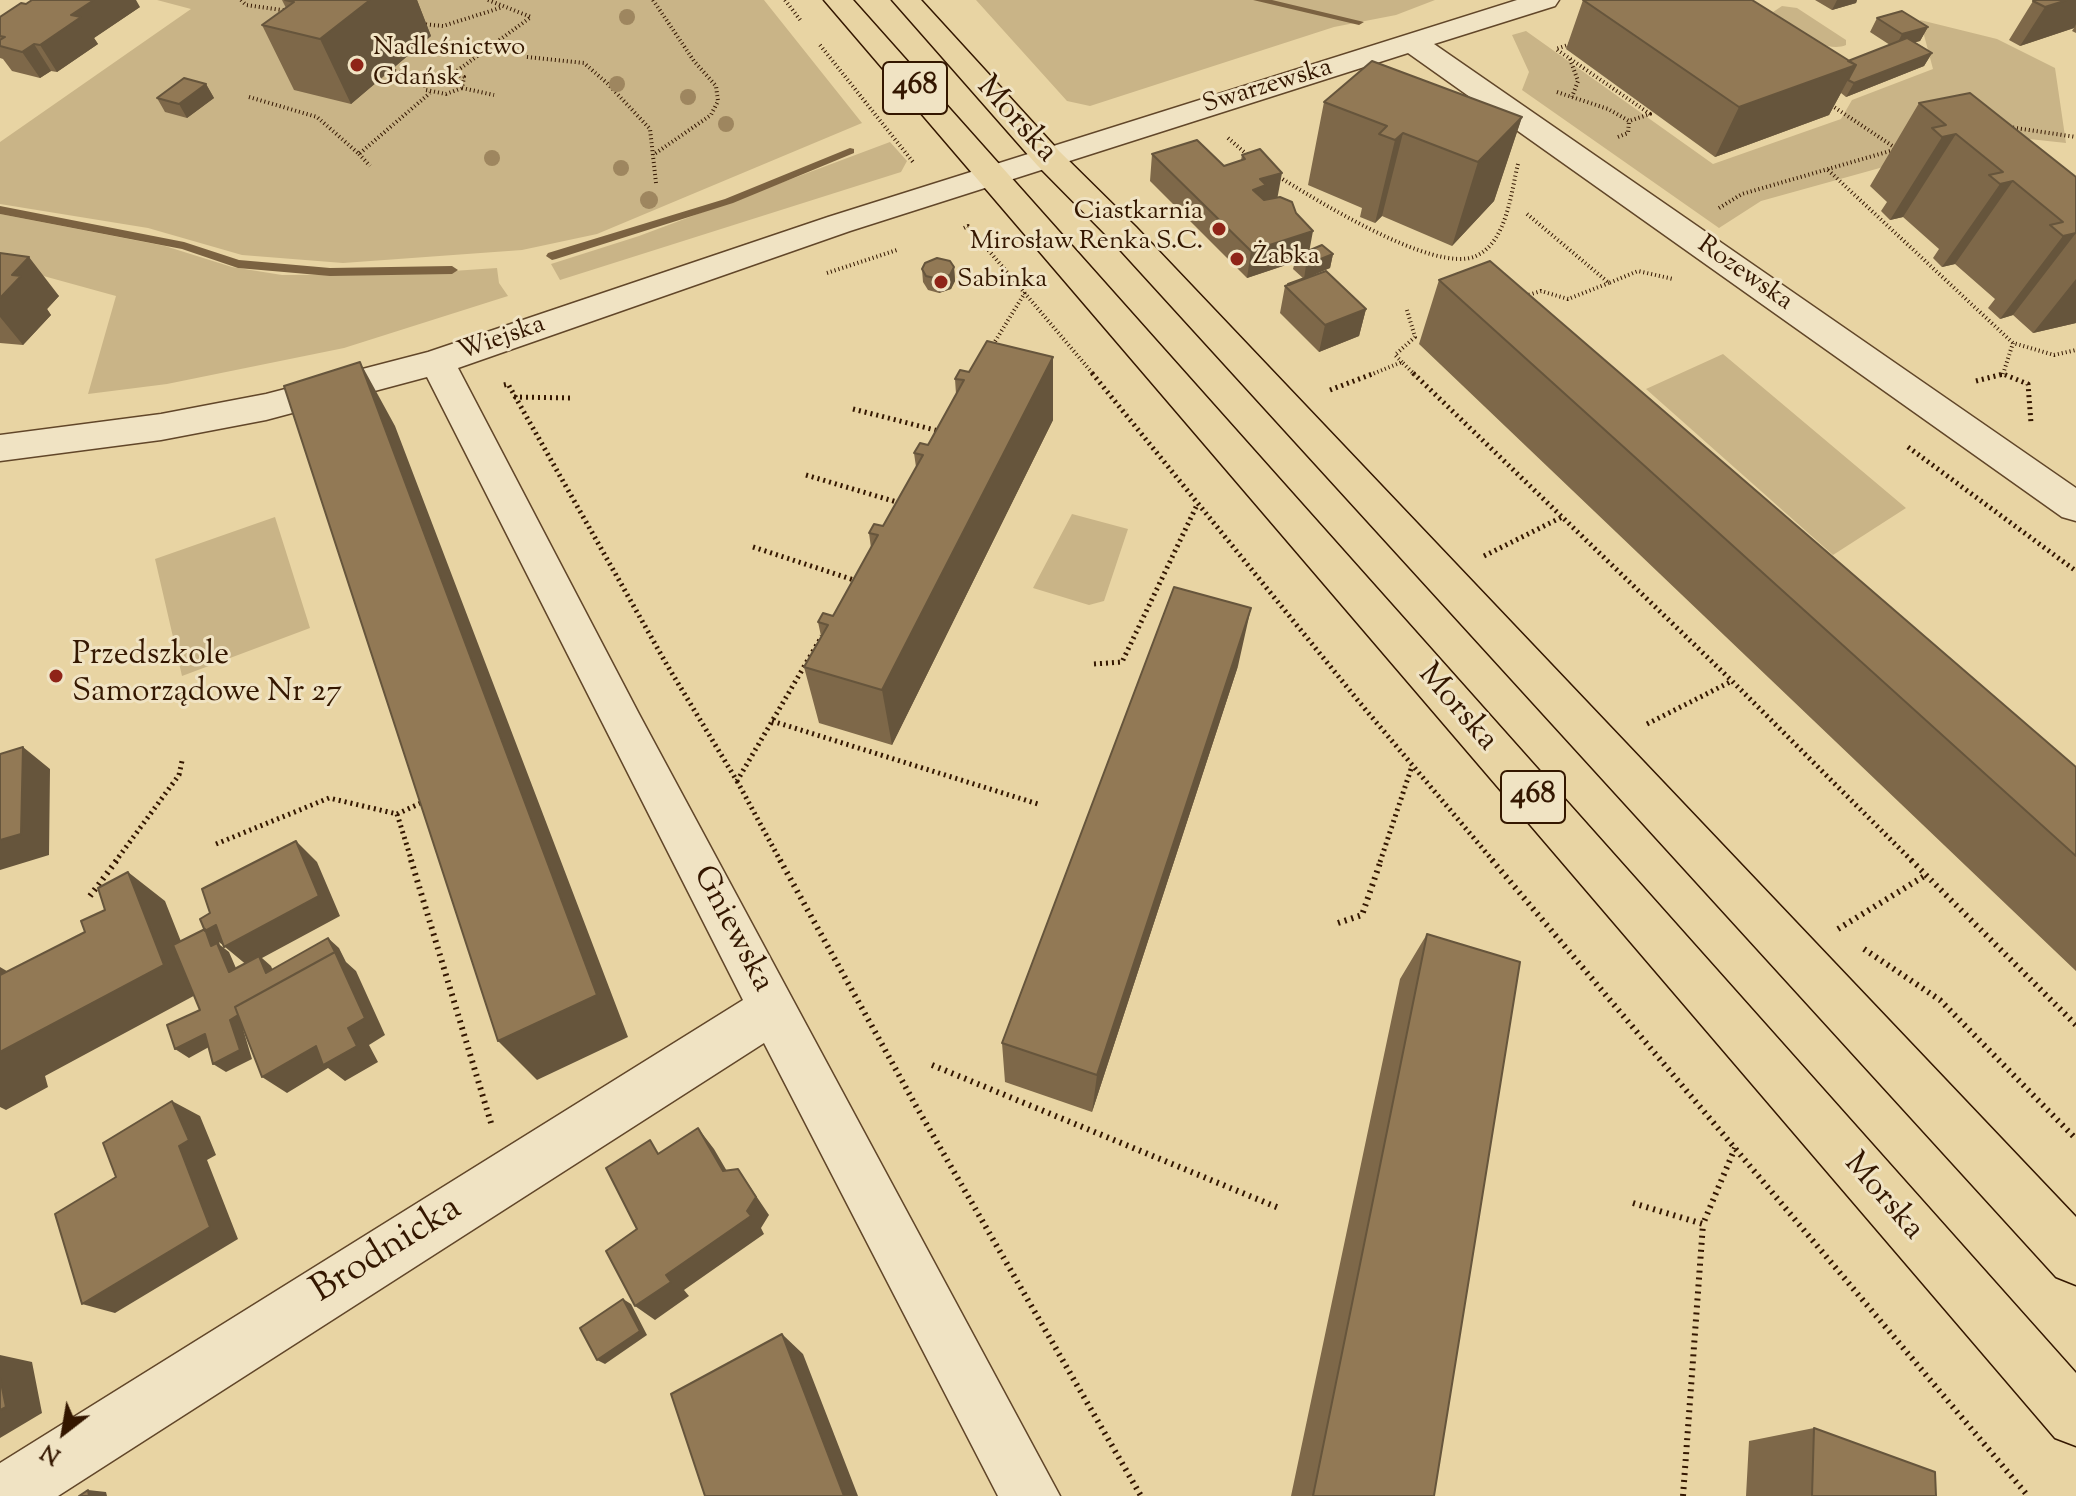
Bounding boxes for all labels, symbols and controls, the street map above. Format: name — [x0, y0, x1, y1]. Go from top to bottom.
place label: Nadleśnictwo Gdańsk — [373, 34, 525, 96]
street label: Swarzewska — [1200, 54, 1336, 122]
marker: Nadleśnictwo Gdańsk — [348, 56, 366, 74]
road number: 468 — [883, 62, 947, 114]
street label: Morska — [966, 70, 1064, 172]
place label: Ciastkarnia Mirosław Renka S.C. — [970, 198, 1203, 260]
marker: Ciastkarnia Mirosław Renka S.C. — [1210, 220, 1228, 238]
street label: Rozewska — [1690, 231, 1798, 319]
place label: Żabka — [1253, 243, 1320, 275]
marker: Żabka — [1228, 250, 1246, 268]
place label: Sabinka — [957, 266, 1047, 298]
marker: Sabinka — [932, 273, 950, 291]
street label: Wiejska — [454, 311, 550, 369]
place label: Przedszkole Samorządowe Nr 27 — [72, 639, 342, 714]
street label: Morska — [1408, 657, 1504, 761]
marker: Przedszkole Samorządowe Nr 27 — [47, 667, 65, 685]
road number: 468 — [1501, 771, 1565, 823]
street label: Gniewska — [682, 860, 780, 1000]
street label: Morska — [1834, 1146, 1930, 1250]
street label: Brodnicka — [304, 1188, 472, 1316]
north arrow — [24, 1392, 104, 1472]
text: N — [36, 1434, 67, 1471]

